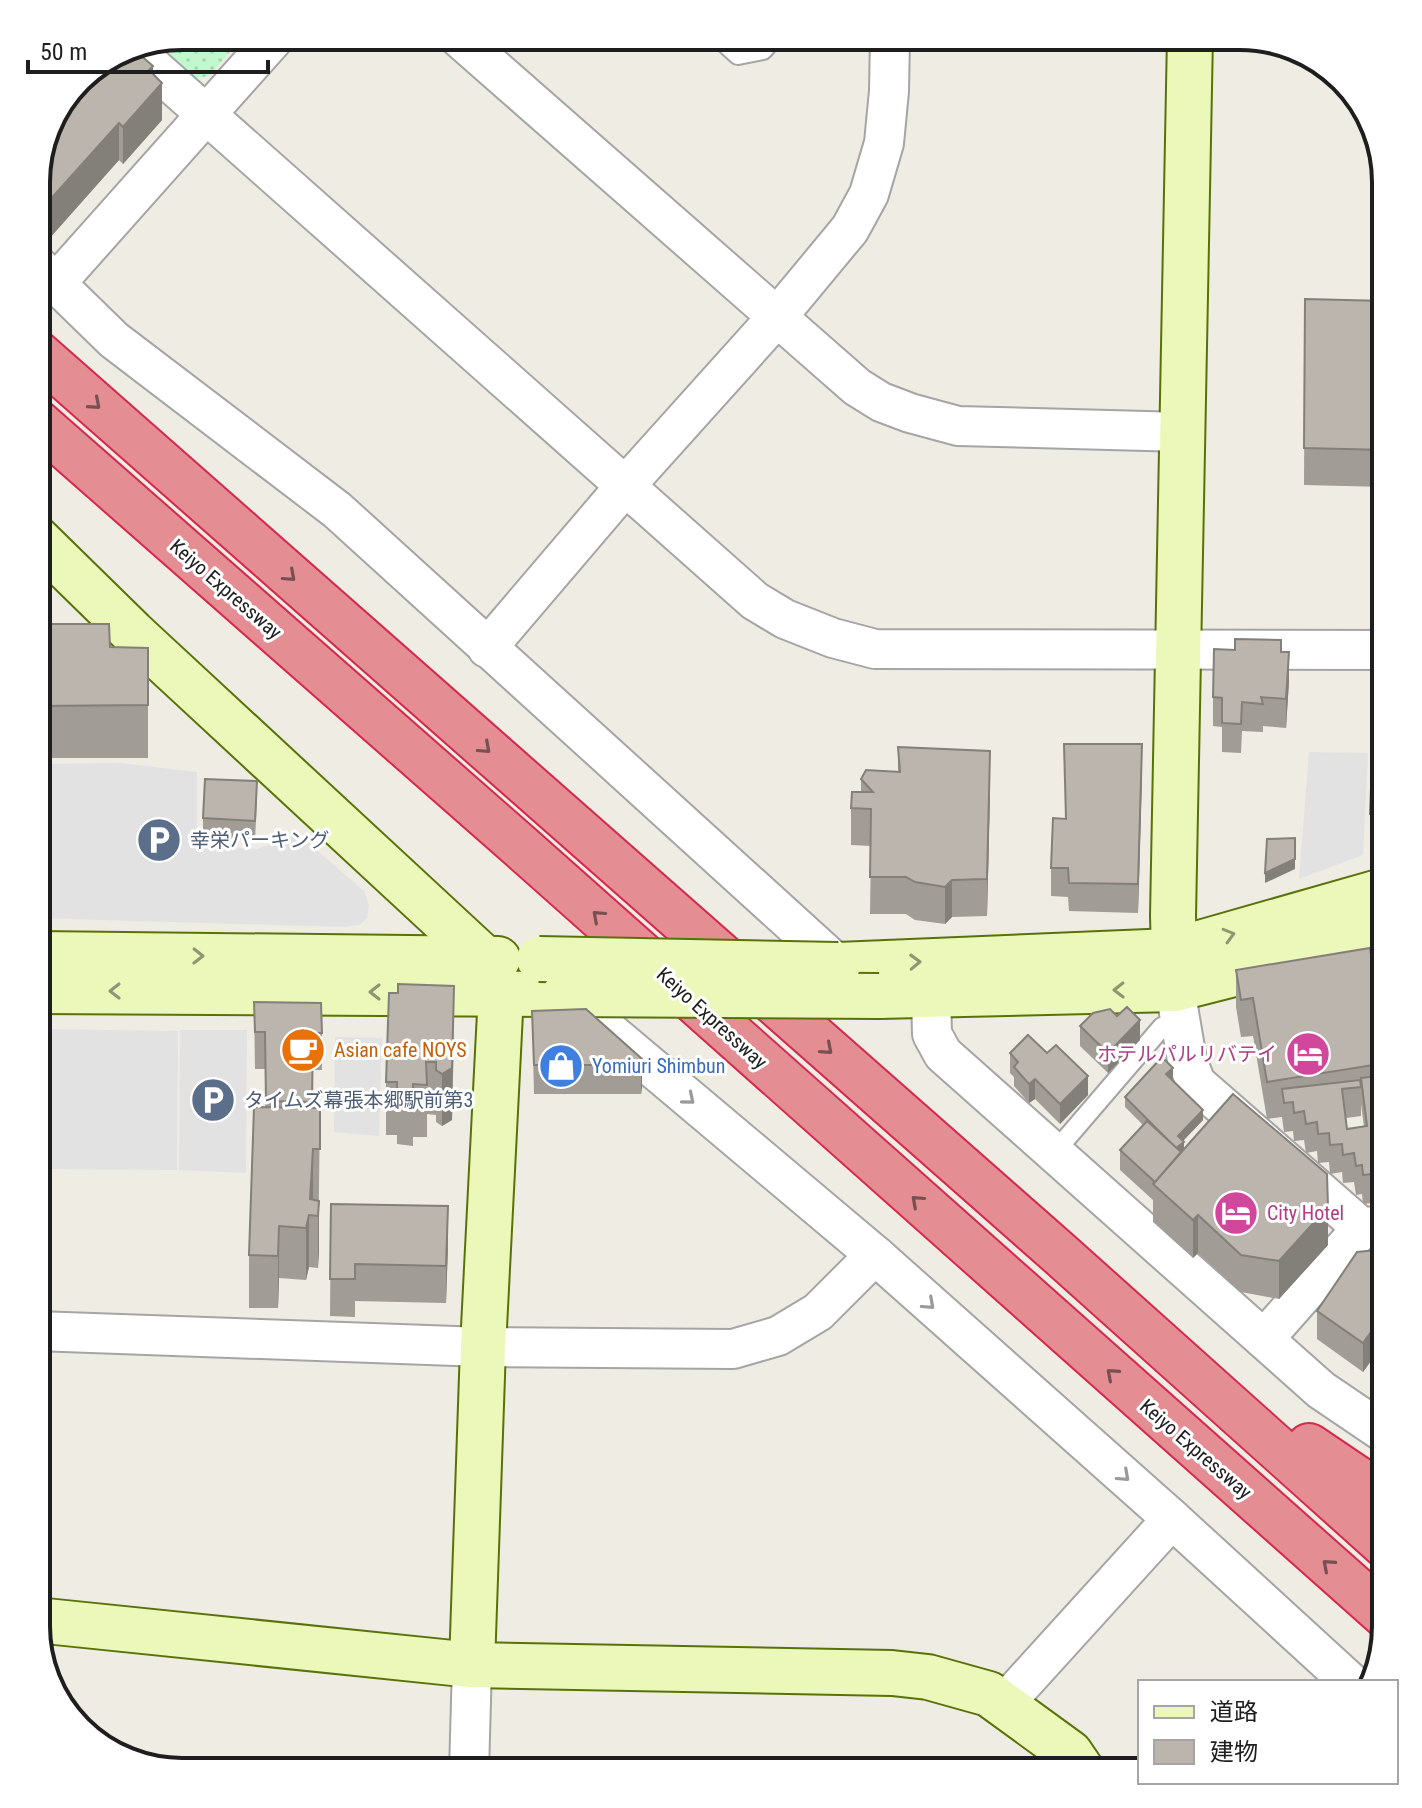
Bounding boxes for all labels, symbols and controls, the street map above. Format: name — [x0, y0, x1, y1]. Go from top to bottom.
scale bar — [28, 24, 268, 74]
text: 50 m — [40, 38, 87, 66]
one-way arrow — [86, 394, 101, 409]
street label: Keiyo Expressway — [165, 534, 287, 644]
one-way arrow — [281, 566, 296, 580]
one-way arrow — [475, 738, 490, 753]
parking icon: 幸栄パーキング — [135, 816, 183, 864]
place label: 幸栄パーキング — [190, 828, 329, 852]
one-way arrow — [593, 911, 607, 925]
one-way arrow — [1222, 928, 1235, 944]
one-way arrow — [192, 947, 205, 965]
one-way arrow — [910, 953, 922, 970]
street label: Keiyo Expressway — [652, 962, 772, 1074]
one-way arrow — [108, 982, 121, 1000]
one-way arrow — [1112, 982, 1125, 999]
one-way arrow — [368, 983, 381, 1001]
cafe icon: Asian cafe NOYS — [279, 1026, 327, 1074]
hotel icon: ホテルパルリバテイ — [1284, 1030, 1332, 1078]
place label: Asian cafe NOYS — [334, 1038, 467, 1062]
one-way arrow — [818, 1040, 832, 1054]
shop icon: Yomiuri Shimbun — [537, 1042, 585, 1090]
place label: ホテルパルリバテイ — [1097, 1042, 1277, 1066]
place label: Yomiuri Shimbun — [592, 1054, 725, 1078]
parking icon: タイムズ幕張本郷駅前第3 — [189, 1076, 237, 1124]
place label: タイムズ幕張本郷駅前第3 — [244, 1088, 473, 1112]
one-way arrow — [680, 1089, 694, 1103]
hotel icon: City Hotel — [1212, 1189, 1260, 1237]
one-way arrow — [912, 1197, 927, 1211]
place label: City Hotel — [1267, 1201, 1344, 1225]
one-way arrow — [920, 1294, 935, 1308]
one-way arrow — [1106, 1369, 1121, 1384]
street label: Keiyo Expressway — [1135, 1394, 1257, 1504]
one-way arrow — [1114, 1466, 1129, 1481]
one-way arrow — [1322, 1560, 1337, 1574]
legend — [1138, 1680, 1398, 1784]
text: 道路 — [1210, 1698, 1258, 1726]
text: 建物 — [1210, 1738, 1258, 1766]

